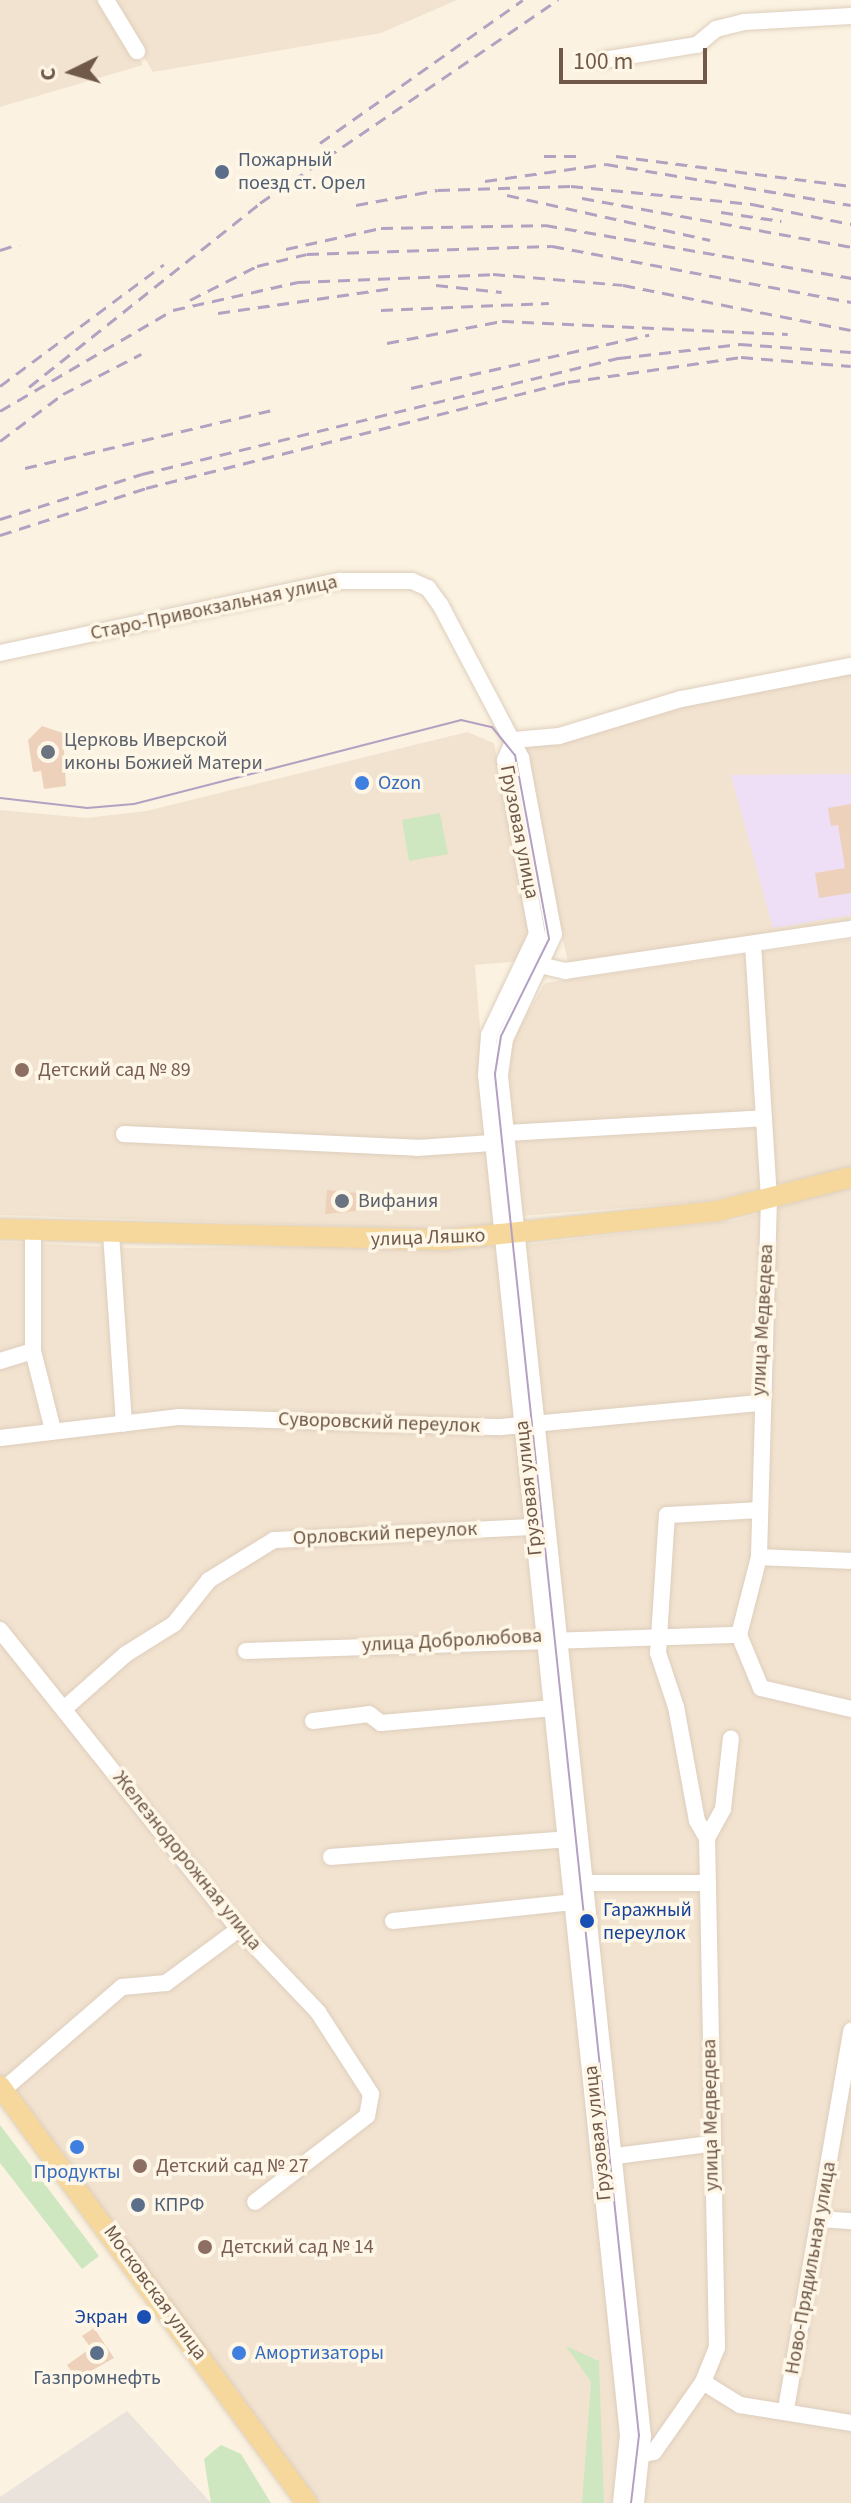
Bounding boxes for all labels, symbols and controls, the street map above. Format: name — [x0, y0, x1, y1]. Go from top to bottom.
north arrow — [32, 32, 112, 112]
scale bar — [563, 32, 711, 82]
text: 100 m — [573, 44, 633, 79]
text: С — [32, 66, 65, 82]
place label: Пожарный поезд ст. Орел — [238, 148, 366, 195]
marker: Пожарный поезд ст. Орел — [213, 163, 231, 181]
street label: Старо-Привокзальная улица — [88, 570, 340, 646]
place label: Церковь Иверской иконы Божией Матери — [64, 728, 263, 775]
marker: Церковь Иверской иконы Божией Матери — [39, 743, 57, 761]
street label: Грузовая улица — [494, 763, 544, 901]
place label: Ozon — [378, 771, 421, 795]
marker: Ozon — [353, 774, 371, 792]
place label: Детский сад № 89 — [38, 1058, 191, 1082]
marker: Детский сад № 89 — [13, 1061, 31, 1079]
place label: Вифания — [358, 1189, 438, 1213]
marker: Вифания — [333, 1192, 351, 1210]
street label: улица Ляшко — [370, 1224, 486, 1252]
street label: улица Медведева — [747, 1243, 779, 1397]
street label: Суворовский переулок — [278, 1407, 480, 1439]
street label: Грузовая улица — [510, 1419, 548, 1557]
street label: Орловский переулок — [292, 1517, 478, 1551]
street label: улица Добролюбова — [361, 1624, 543, 1658]
street label: Железнодорожная улица — [107, 1767, 267, 1955]
place label: Гаражный переулок — [603, 1898, 692, 1945]
marker: Гаражный переулок — [578, 1912, 596, 1930]
street label: улица Медведева — [698, 2039, 724, 2191]
street label: Грузовая улица — [579, 2064, 617, 2202]
marker: Продукты — [68, 2138, 86, 2156]
place label: Детский сад № 27 — [156, 2154, 309, 2178]
marker: Детский сад № 27 — [131, 2157, 149, 2175]
place label: Продукты — [34, 2160, 120, 2184]
street label: Ново-Прядильная улица — [780, 2160, 842, 2376]
place label: КПРФ — [154, 2193, 204, 2217]
marker: КПРФ — [129, 2196, 147, 2214]
street label: Московская улица — [98, 2221, 212, 2365]
place label: Детский сад № 14 — [221, 2235, 374, 2259]
marker: Детский сад № 14 — [196, 2238, 214, 2256]
place label: Экран — [75, 2305, 128, 2329]
marker: Экран — [135, 2308, 153, 2326]
place label: Амортизаторы — [255, 2341, 384, 2365]
marker: Газпромнефть — [88, 2344, 106, 2362]
marker: Амортизаторы — [230, 2344, 248, 2362]
place label: Газпромнефть — [33, 2366, 161, 2390]

